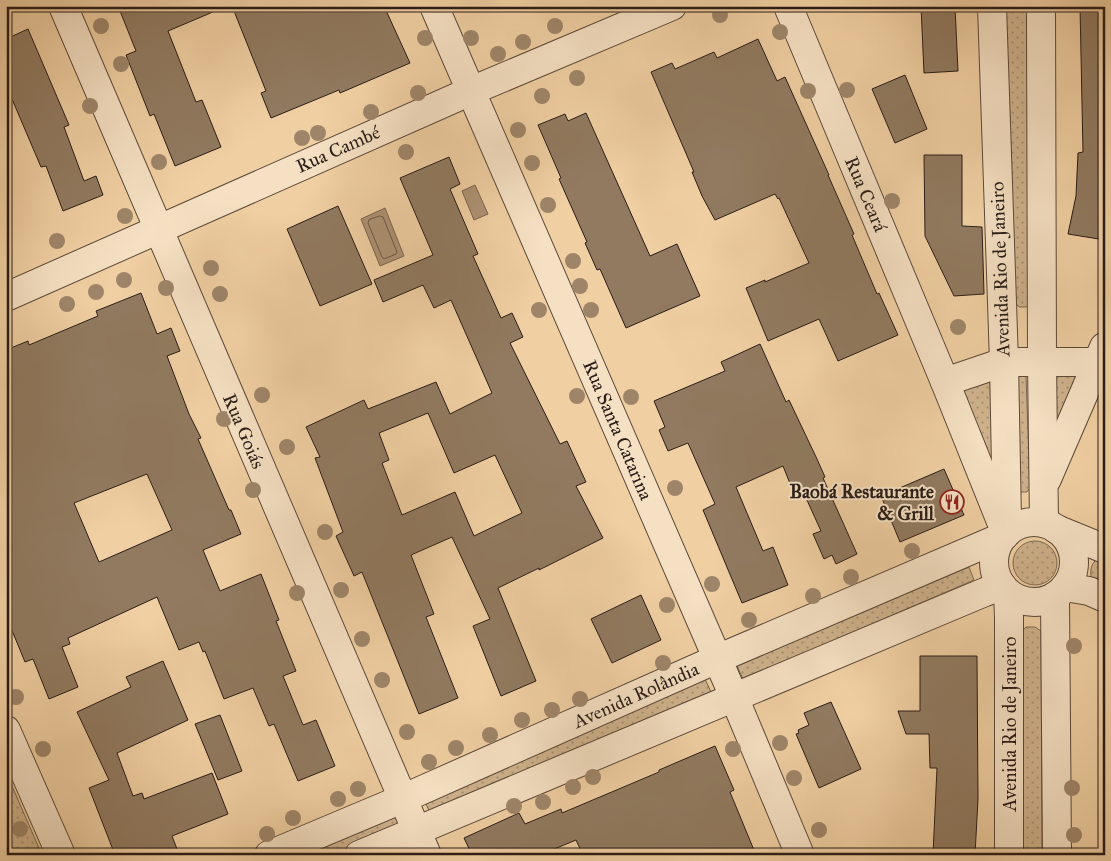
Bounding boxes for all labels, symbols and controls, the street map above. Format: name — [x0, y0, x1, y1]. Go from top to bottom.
street label: Rua Cambé — [292, 120, 384, 178]
street label: Rua Ceará — [840, 153, 892, 236]
street label: Avenida Rio de Janeiro — [985, 181, 1016, 358]
street label: Rua Santa Catarina — [578, 357, 658, 504]
street label: Rua Goiás — [218, 390, 270, 472]
place label: Baobá Restaurante & Grill — [789, 480, 935, 525]
restaurant icon: Baobá Restaurante & Grill — [939, 489, 965, 515]
street label: Avenida Rio de Janeiro — [998, 636, 1022, 813]
street label: Avenida Rolândia — [569, 657, 703, 733]

